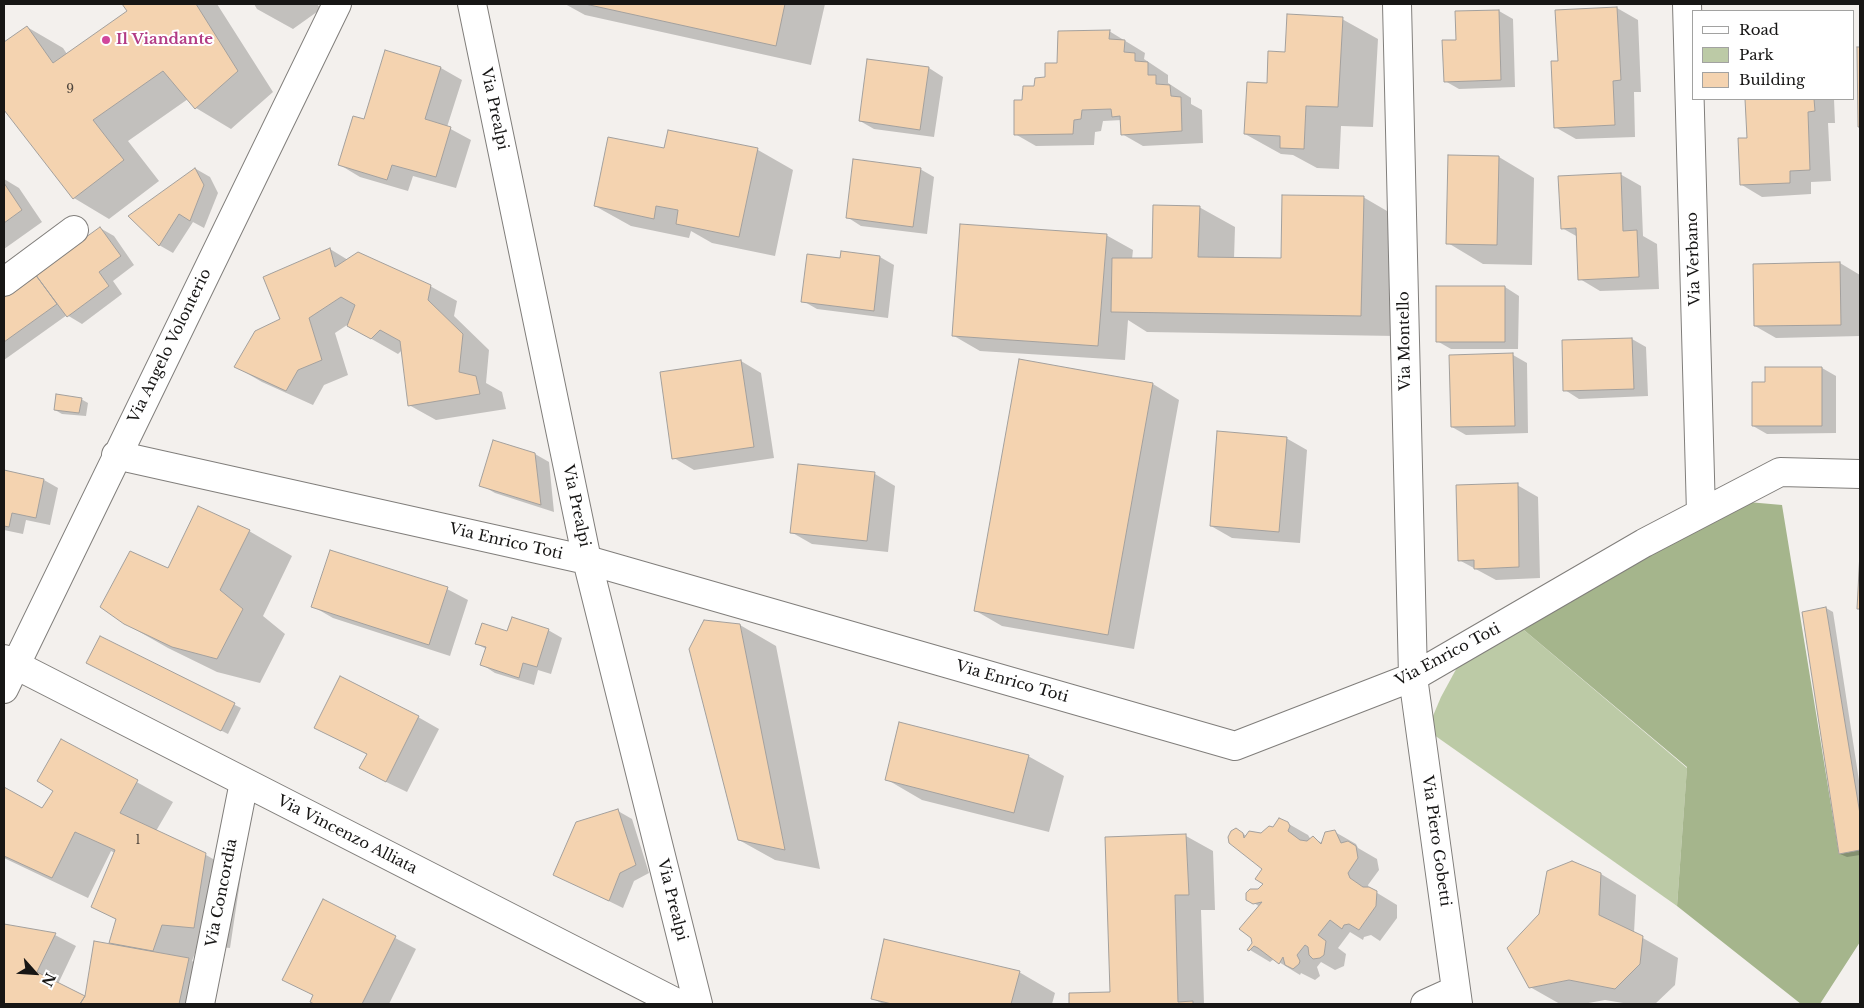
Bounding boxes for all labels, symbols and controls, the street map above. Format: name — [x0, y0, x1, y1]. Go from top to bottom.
legend — [1692, 10, 1854, 100]
text: Road — [1739, 20, 1779, 39]
place label: Il Viandante — [116, 31, 213, 49]
marker: Il Viandante — [100, 34, 112, 46]
text: Park — [1739, 45, 1774, 64]
street label: Via Prealpi — [476, 66, 512, 152]
text: Building — [1739, 70, 1805, 89]
house number: 9 — [66, 83, 74, 97]
street label: Via Verbano — [1683, 212, 1705, 306]
street label: Via Angelo Volonterio — [125, 266, 215, 426]
street label: Via Montello — [1395, 291, 1415, 391]
street label: Via Prealpi — [558, 463, 594, 549]
street label: Via Enrico Toti — [447, 520, 565, 564]
street label: Via Enrico Toti — [1393, 620, 1503, 690]
street label: Via Enrico Toti — [954, 657, 1070, 707]
street label: Via Piero Gobetti — [1418, 774, 1454, 908]
street label: Via Vincenzo Alliata — [274, 792, 420, 878]
house number: 1 — [135, 834, 141, 848]
street label: Via Concordia — [203, 837, 241, 949]
street label: Via Prealpi — [653, 857, 691, 943]
north arrow — [10, 948, 60, 998]
text: N — [38, 970, 59, 989]

